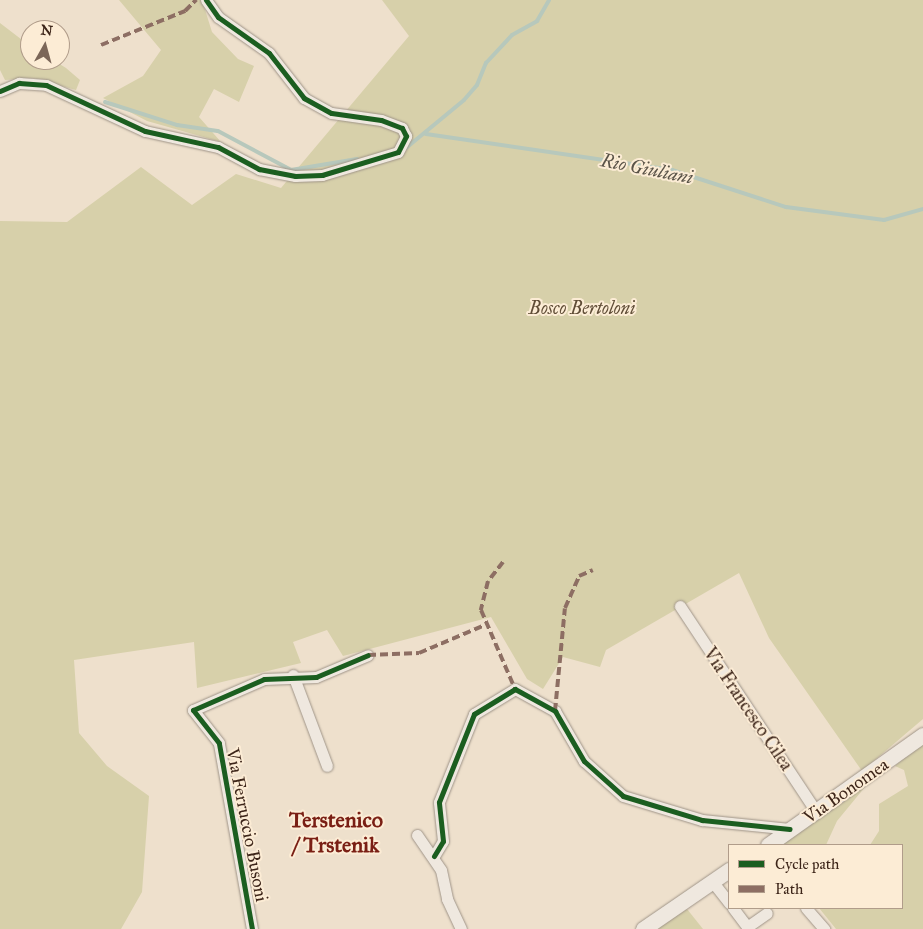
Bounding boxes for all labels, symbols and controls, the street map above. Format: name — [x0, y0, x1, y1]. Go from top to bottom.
north arrow — [20, 20, 70, 70]
text: N — [40, 21, 54, 40]
water label: Rio Giuliani — [599, 149, 695, 189]
park label: Bosco Bertoloni — [529, 297, 635, 319]
street label: Via Francesco Cilea — [699, 643, 797, 775]
street label: Via Ferruccio Busoni — [222, 746, 272, 904]
street label: Via Bonomea — [799, 754, 893, 828]
district label: Terstenico / Trstenik — [289, 806, 383, 858]
legend — [728, 844, 903, 909]
text: Cycle path — [775, 855, 839, 873]
text: Path — [775, 880, 803, 898]

